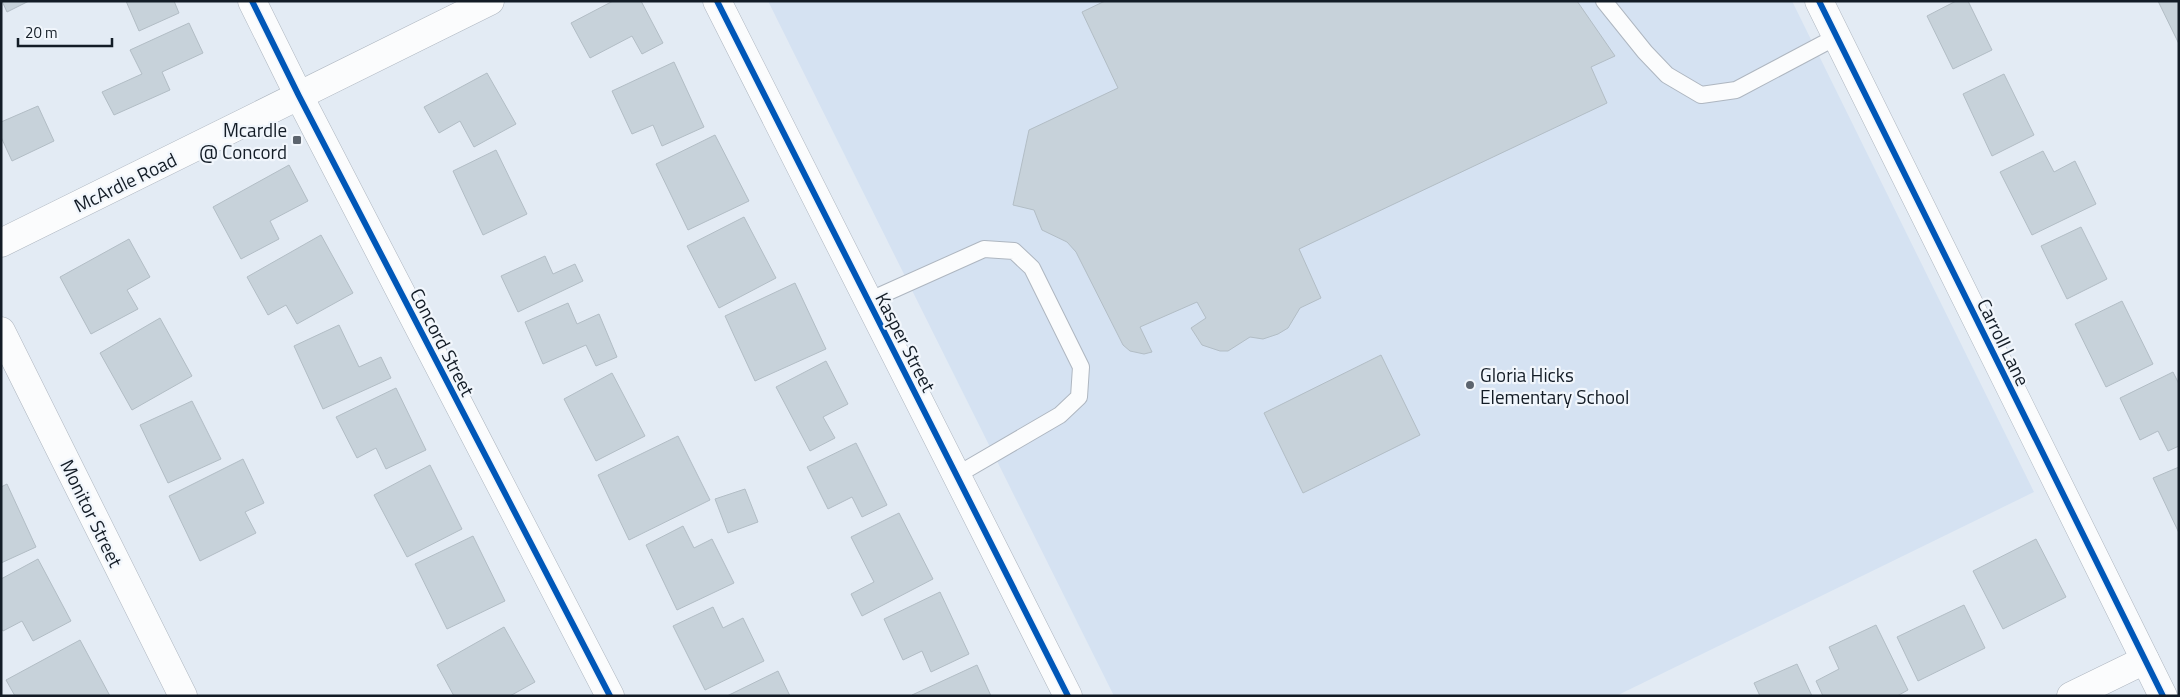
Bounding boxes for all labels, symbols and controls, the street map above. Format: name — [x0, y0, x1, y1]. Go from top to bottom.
scale bar — [18, 15, 111, 47]
text: 20 m — [25, 21, 58, 44]
place label: Mcardle @ Concord — [199, 115, 287, 166]
marker: Mcardle @ Concord — [291, 134, 303, 146]
street label: McArdle Road — [69, 145, 181, 219]
street label: Concord Street — [403, 283, 483, 402]
street label: Kasper Street — [868, 287, 944, 397]
street label: Carroll Lane — [1970, 293, 2038, 391]
place label: Gloria Hicks Elementary School — [1480, 360, 1629, 411]
marker: Gloria Hicks Elementary School — [1464, 379, 1476, 391]
street label: Monitor Street — [53, 454, 131, 572]

